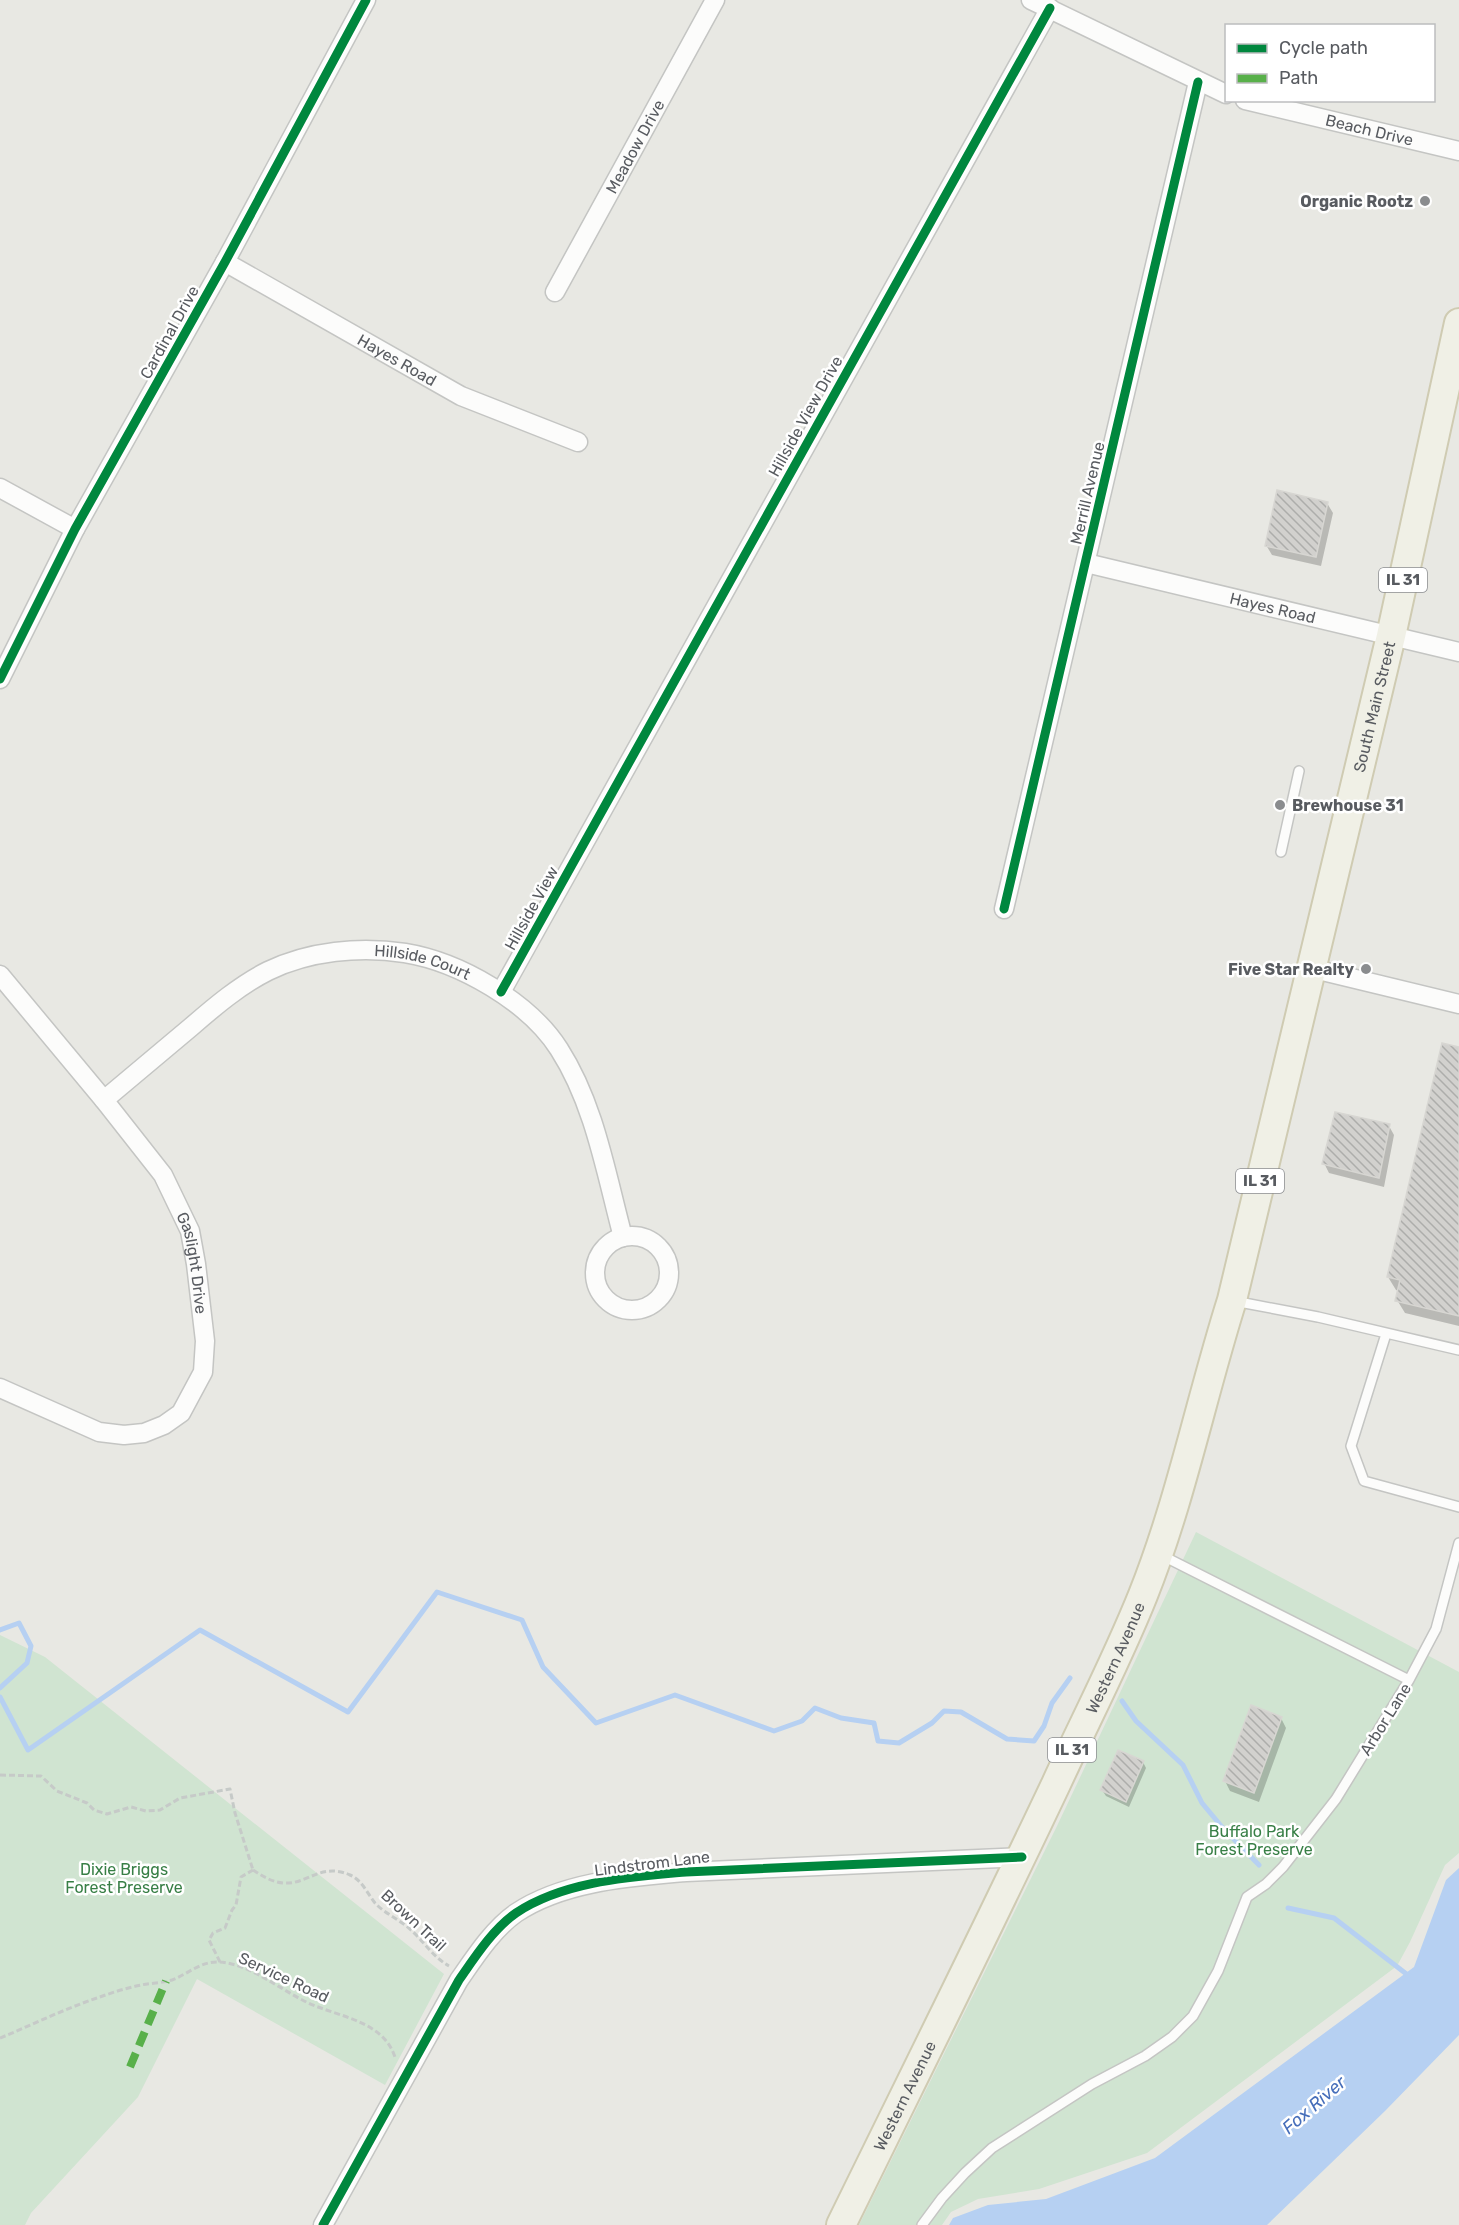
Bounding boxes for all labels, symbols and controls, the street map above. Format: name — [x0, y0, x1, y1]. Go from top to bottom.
legend — [1225, 24, 1435, 102]
text: Cycle path — [1279, 37, 1368, 59]
text: Path — [1279, 67, 1318, 89]
street label: Meadow Drive — [602, 96, 669, 197]
street label: Beach Drive — [1324, 111, 1415, 150]
place label: Organic Rootz — [1300, 192, 1413, 211]
marker: Organic Rootz — [1418, 194, 1432, 208]
street label: Cardinal Drive — [136, 282, 203, 382]
street label: Hayes Road — [354, 330, 440, 390]
street label: Hillside View Drive — [764, 353, 846, 480]
street label: Merrill Avenue — [1066, 440, 1109, 546]
road number: IL 31 — [1379, 568, 1427, 592]
street label: Hayes Road — [1228, 589, 1317, 627]
street label: South Main Street — [1350, 639, 1399, 774]
place label: Brewhouse 31 — [1292, 796, 1404, 815]
marker: Brewhouse 31 — [1273, 798, 1287, 812]
street label: Hillside View — [501, 863, 562, 953]
street label: Hillside Court — [374, 941, 474, 984]
place label: Five Star Realty — [1228, 960, 1354, 979]
marker: Five Star Realty — [1359, 962, 1373, 976]
road number: IL 31 — [1236, 1169, 1284, 1193]
street label: Gaslight Drive — [172, 1209, 211, 1315]
street label: Western Avenue — [1082, 1600, 1149, 1717]
street label: Arbor Lane — [1356, 1680, 1415, 1759]
road number: IL 31 — [1048, 1738, 1096, 1762]
park label: Buffalo Park Forest Preserve — [1195, 1822, 1313, 1859]
street label: Lindstrom Lane — [593, 1847, 711, 1880]
park label: Dixie Briggs Forest Preserve — [65, 1860, 183, 1897]
street label: Brown Trail — [377, 1885, 450, 1955]
street label: Service Road — [236, 1948, 332, 2007]
street label: Western Avenue — [870, 2038, 940, 2154]
water label: Fox River — [1278, 2071, 1351, 2139]

